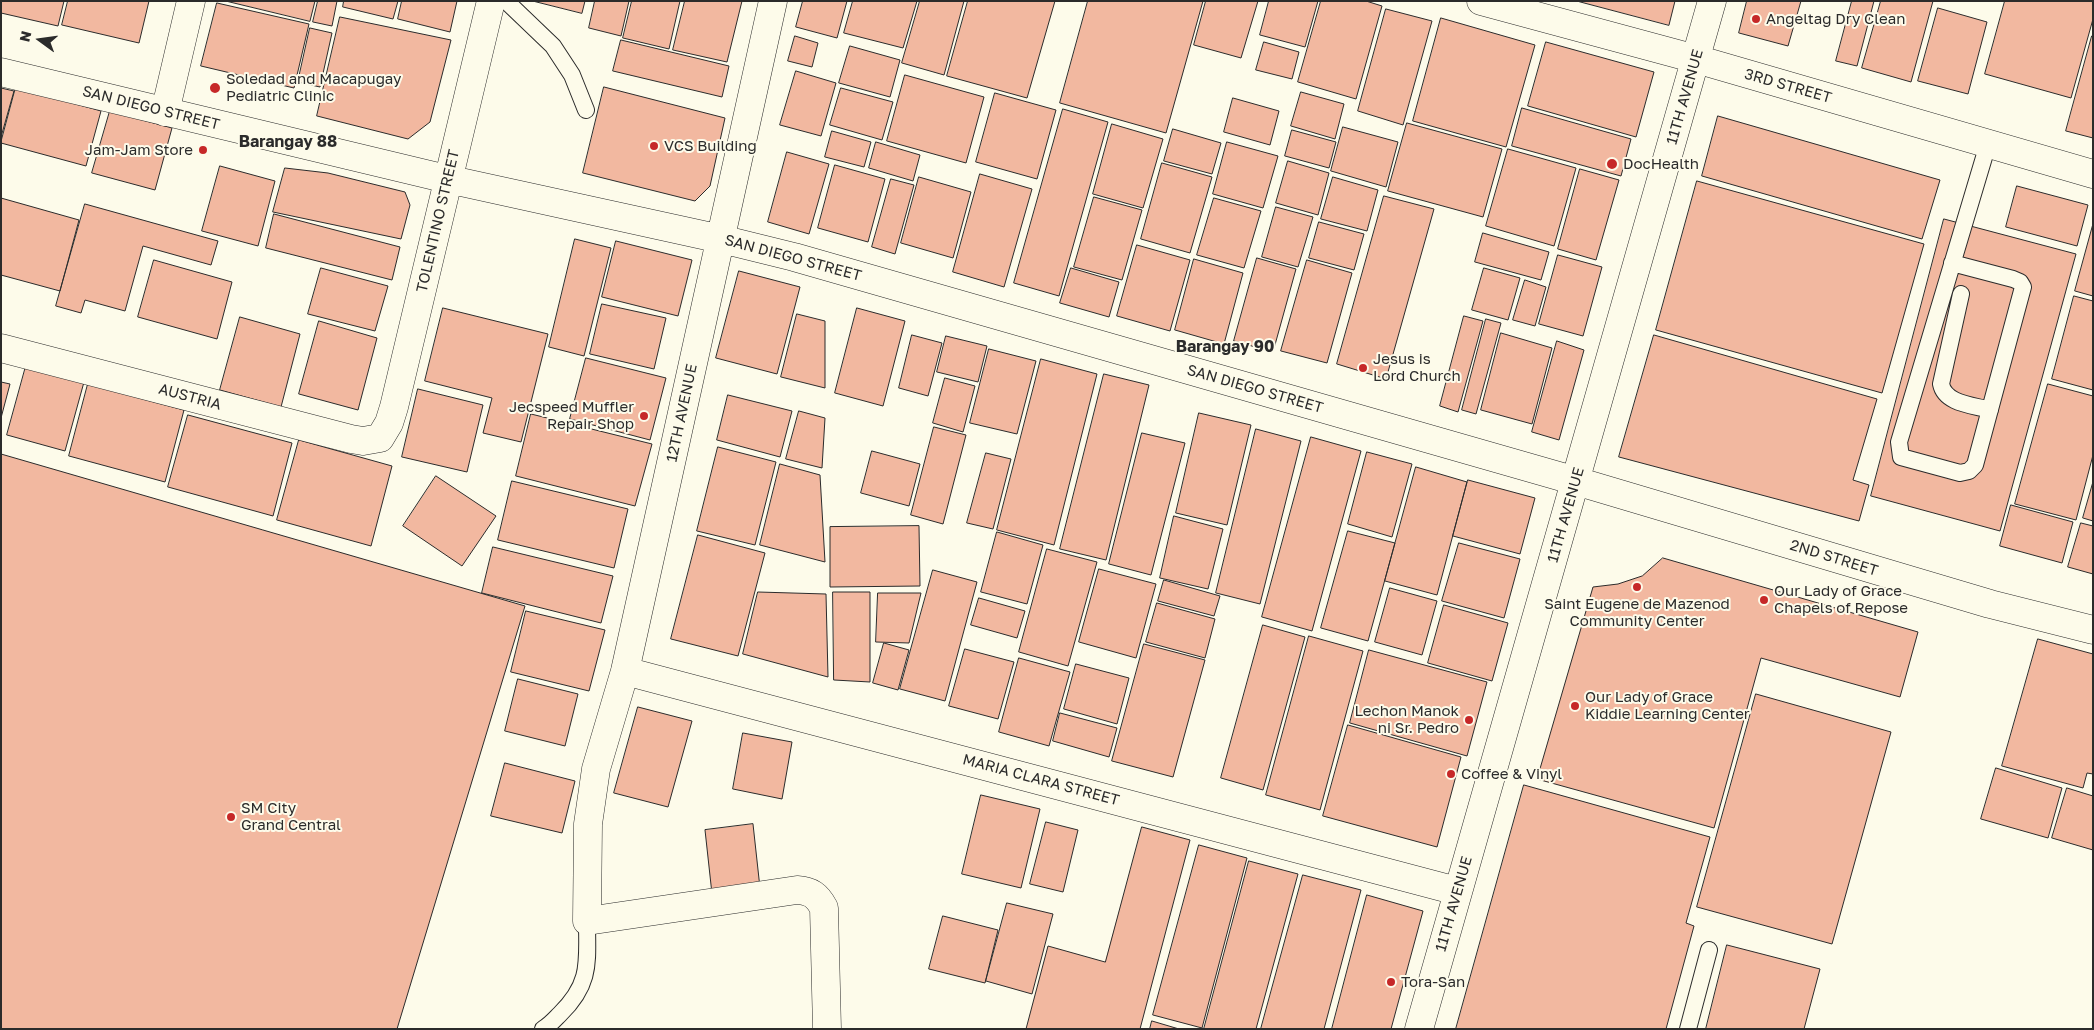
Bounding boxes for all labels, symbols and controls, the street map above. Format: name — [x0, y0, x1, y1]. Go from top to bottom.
place label: Angeltag Dry Clean — [1766, 10, 1905, 28]
marker: Angeltag Dry Clean — [1750, 13, 1762, 25]
north arrow — [15, 15, 65, 65]
text: N — [15, 29, 34, 43]
street label: 11TH AVENUE — [1663, 47, 1707, 147]
street label: 3RD STREET — [1742, 65, 1834, 107]
place label: Soledad and Macapugay Pediatric Clinic — [226, 70, 401, 105]
marker: Soledad and Macapugay Pediatric Clinic — [208, 81, 222, 95]
street label: SAN DIEGO STREET — [80, 82, 222, 134]
district label: Barangay 88 — [239, 132, 337, 152]
place label: VCS Building — [664, 137, 757, 155]
marker: VCS Building — [648, 140, 660, 152]
place label: Jam-Jam Store — [85, 141, 193, 159]
marker: Jam-Jam Store — [197, 144, 209, 156]
street label: TOLENTINO STREET — [413, 148, 463, 294]
place label: DocHealth — [1623, 155, 1699, 173]
marker: DocHealth — [1605, 157, 1619, 171]
street label: SAN DIEGO STREET — [723, 231, 863, 285]
district label: Barangay 90 — [1176, 337, 1274, 357]
place label: Jesus is Lord Church — [1373, 350, 1461, 385]
street label: SAN DIEGO STREET — [1185, 361, 1325, 417]
street label: 12TH AVENUE — [663, 362, 701, 464]
marker: Jesus is Lord Church — [1357, 362, 1369, 374]
street label: AUSTRIA — [157, 380, 223, 414]
place label: Jecspeed Muffler Repair Shop — [509, 398, 634, 433]
marker: Jecspeed Muffler Repair Shop — [638, 410, 650, 422]
street label: 11TH AVENUE — [1544, 465, 1588, 565]
street label: 2ND STREET — [1788, 536, 1880, 580]
marker: Saint Eugene de Mazenod Community Center — [1631, 581, 1643, 593]
place label: Our Lady of Grace Chapels of Repose — [1774, 582, 1908, 617]
marker: Our Lady of Grace Chapels of Repose — [1758, 594, 1770, 606]
place label: Saint Eugene de Mazenod Community Center — [1544, 595, 1730, 630]
place label: Our Lady of Grace Kiddie Learning Center — [1585, 688, 1750, 723]
marker: Our Lady of Grace Kiddie Learning Center — [1569, 700, 1581, 712]
place label: Lechon Manok ni Sr. Pedro — [1354, 702, 1459, 737]
marker: Lechon Manok ni Sr. Pedro — [1463, 714, 1475, 726]
street label: MARIA CLARA STREET — [961, 750, 1121, 810]
place label: Coffee & Vinyl — [1461, 765, 1562, 783]
marker: Coffee & Vinyl — [1445, 768, 1457, 780]
place label: SM City Grand Central — [241, 799, 341, 834]
marker: SM City Grand Central — [225, 811, 237, 823]
street label: 11TH AVENUE — [1432, 854, 1476, 954]
place label: Tora-San — [1401, 973, 1465, 991]
marker: Tora-San — [1385, 976, 1397, 988]

